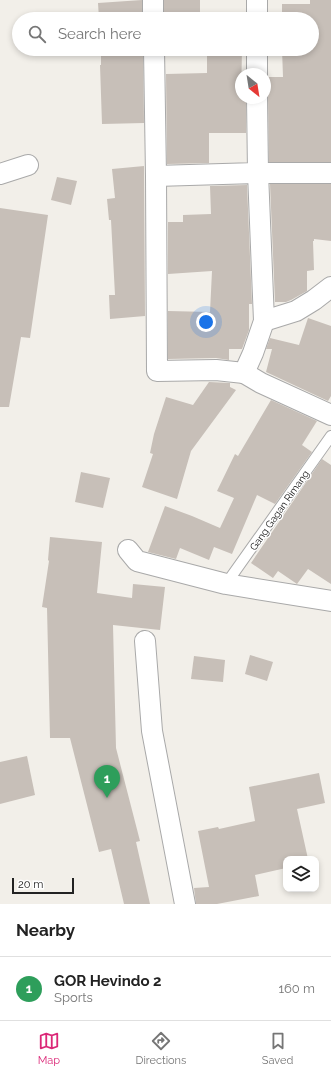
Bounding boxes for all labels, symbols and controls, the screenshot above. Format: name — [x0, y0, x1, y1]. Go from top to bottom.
search box — [12, 12, 319, 56]
icon: search — [26, 23, 48, 45]
text: Search here — [58, 25, 141, 43]
north arrow — [235, 68, 271, 104]
your location — [196, 312, 216, 332]
street label: Gang Gagan Rimang — [248, 468, 311, 552]
pin: 1 — [94, 765, 120, 798]
map controls — [283, 856, 319, 892]
button: layers — [283, 856, 319, 892]
scale bar — [12, 876, 74, 895]
text: 20 m — [18, 878, 43, 891]
text: Nearby — [16, 920, 75, 940]
text: GOR Hevindo 2 — [54, 972, 162, 990]
text: 1 — [26, 981, 32, 996]
text: 160 m — [278, 981, 315, 996]
text: Sports — [54, 990, 93, 1005]
tab: Map — [38, 1030, 60, 1067]
tab: Directions — [136, 1030, 186, 1067]
tab: Saved — [262, 1030, 293, 1067]

